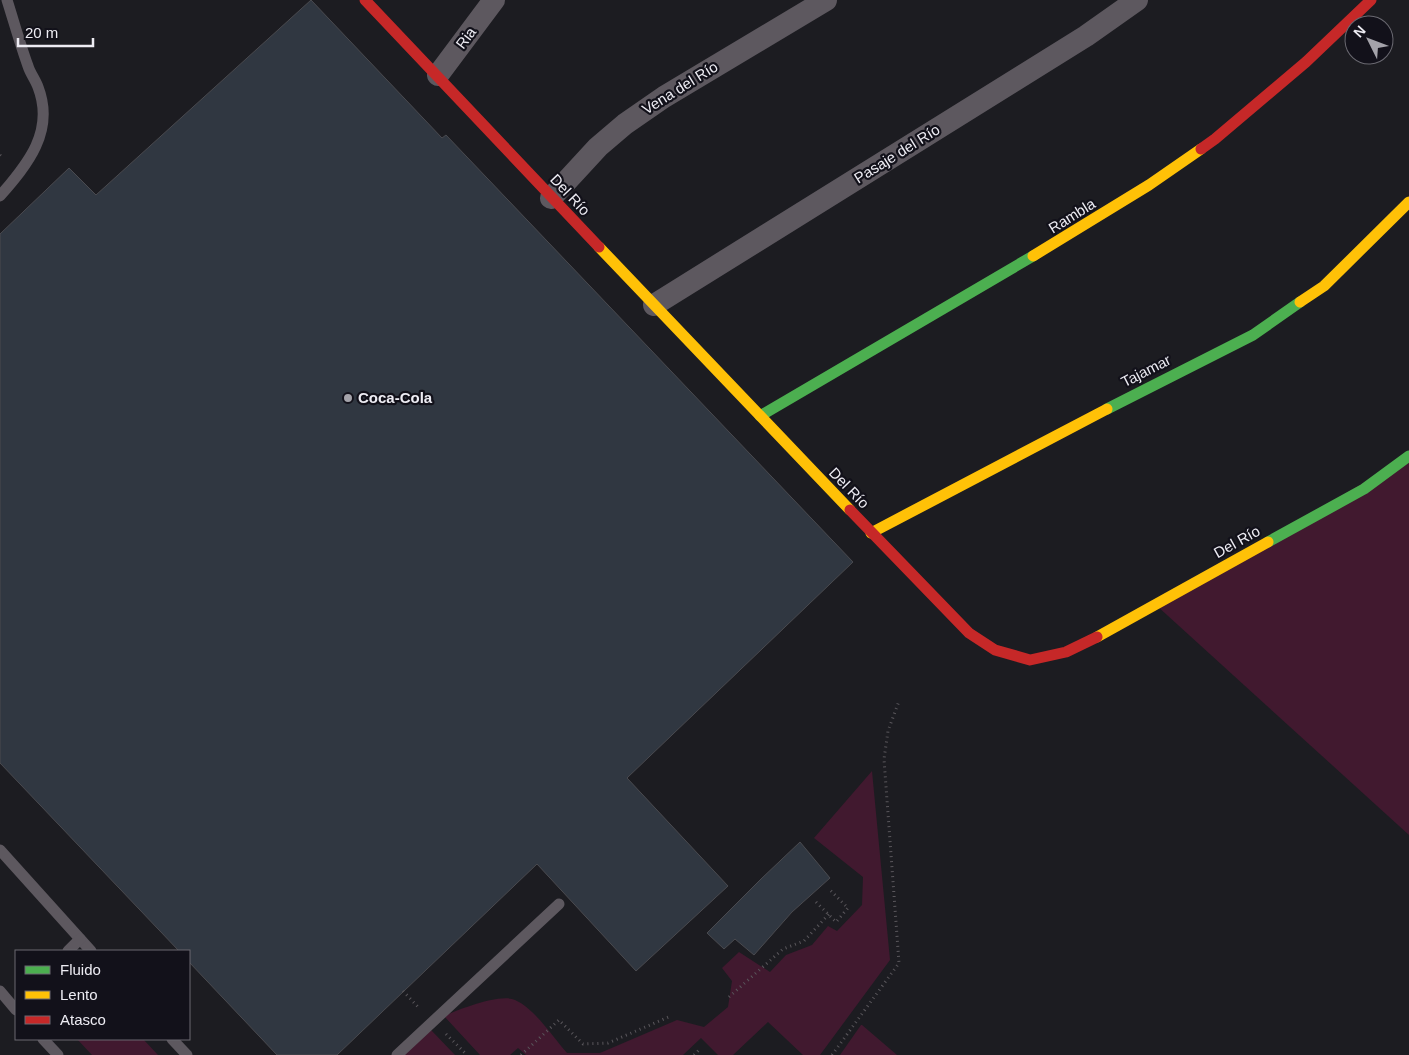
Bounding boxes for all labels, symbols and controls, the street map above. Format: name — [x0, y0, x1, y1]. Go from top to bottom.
scale bar — [18, 15, 92, 47]
north arrow — [1344, 15, 1394, 65]
text: N — [1350, 22, 1369, 40]
street label: Ria — [452, 23, 480, 52]
text: 20 m — [25, 24, 58, 41]
street label: Vena del Río — [639, 58, 721, 118]
street label: Pasaje del Río — [851, 121, 943, 187]
street label: Del Río — [547, 171, 594, 219]
street label: Rambla — [1045, 194, 1099, 236]
street label: Tajamar — [1118, 351, 1173, 390]
place label: Coca-Cola — [358, 389, 433, 406]
marker: Coca-Cola — [342, 392, 354, 404]
street label: Del Río — [826, 464, 873, 512]
street label: Del Río — [1211, 522, 1263, 561]
legend — [15, 950, 190, 1040]
text: Fluido — [60, 961, 101, 978]
text: Lento — [60, 986, 98, 1003]
text: Atasco — [60, 1011, 106, 1028]

